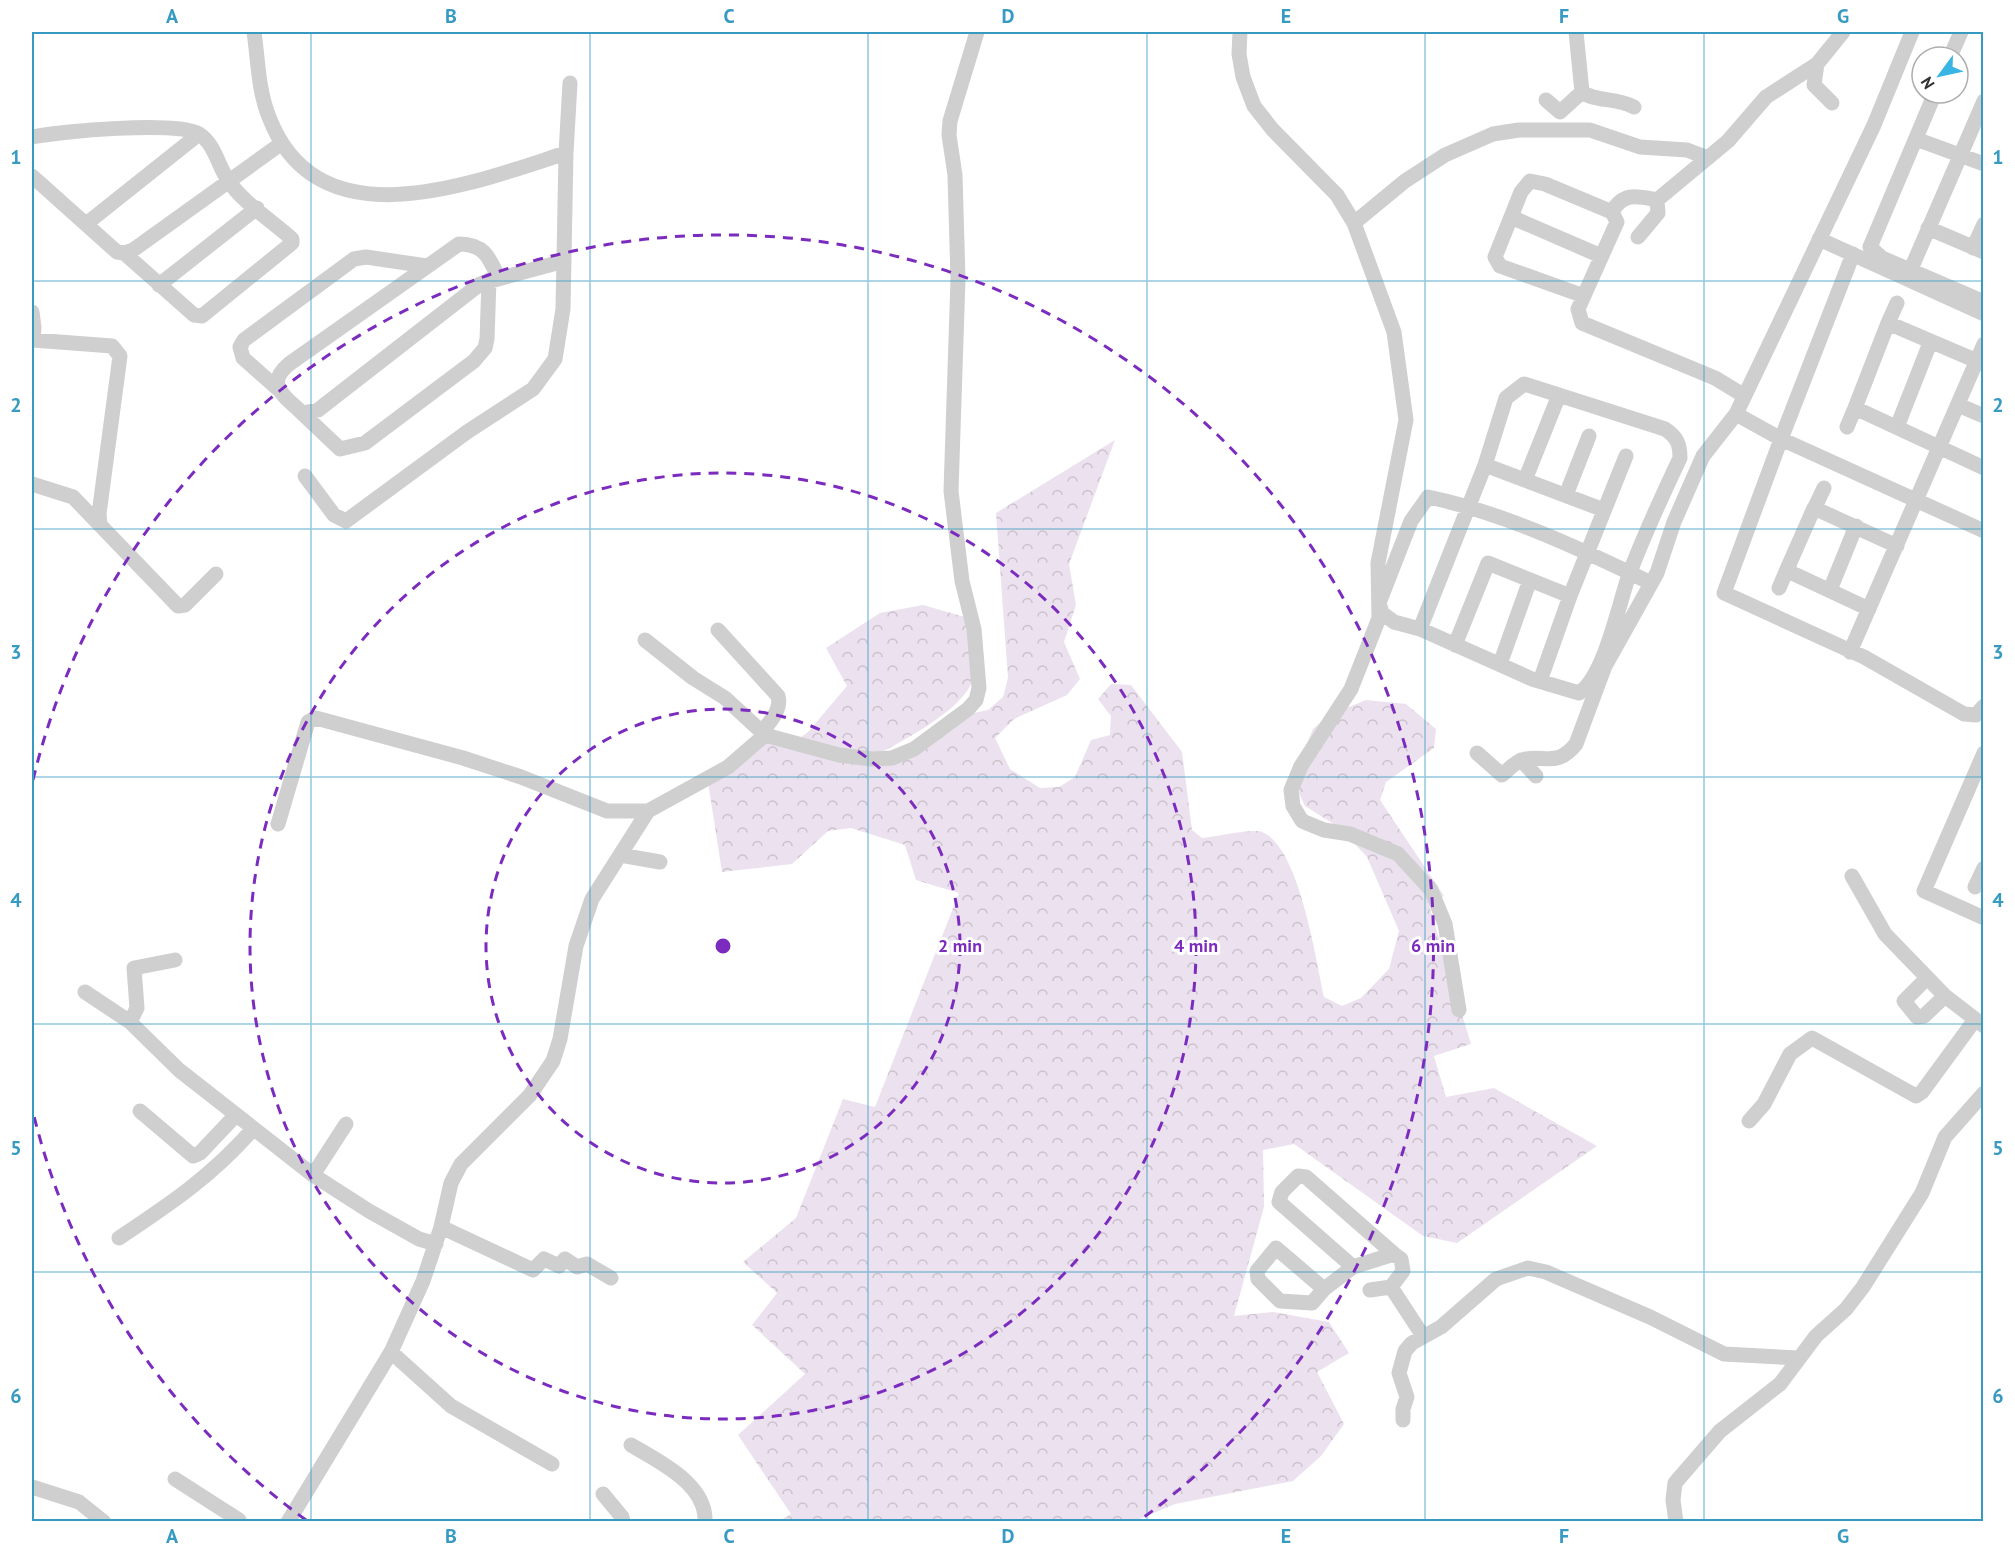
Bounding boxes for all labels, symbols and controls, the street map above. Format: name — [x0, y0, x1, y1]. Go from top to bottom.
text: A — [166, 3, 179, 29]
text: B — [445, 3, 457, 29]
text: C — [723, 3, 735, 29]
text: D — [1002, 3, 1015, 29]
text: E — [1281, 3, 1291, 29]
text: F — [1559, 3, 1569, 29]
text: G — [1837, 3, 1849, 29]
north arrow — [1910, 45, 1970, 105]
text: N — [1916, 73, 1939, 93]
text: 1 — [10, 144, 22, 170]
text: 1 — [1992, 144, 2004, 170]
text: 2 — [10, 392, 22, 418]
text: 2 — [1992, 392, 2004, 418]
text: 3 — [10, 639, 22, 665]
text: 3 — [1992, 639, 2004, 665]
text: 4 — [10, 887, 22, 913]
text: 4 — [1992, 887, 2004, 913]
text: 2 min — [938, 934, 982, 957]
text: 4 min — [1174, 934, 1218, 957]
text: 6 min — [1411, 934, 1455, 957]
centre of rings — [713, 936, 733, 956]
text: 5 — [10, 1135, 22, 1161]
text: 5 — [1992, 1135, 2004, 1161]
text: 6 — [10, 1383, 22, 1409]
text: 6 — [1992, 1383, 2004, 1409]
text: A — [166, 1523, 179, 1549]
text: B — [445, 1523, 457, 1549]
text: C — [723, 1523, 735, 1549]
text: D — [1002, 1523, 1015, 1549]
text: E — [1281, 1523, 1291, 1549]
text: F — [1559, 1523, 1569, 1549]
text: G — [1837, 1523, 1849, 1549]

